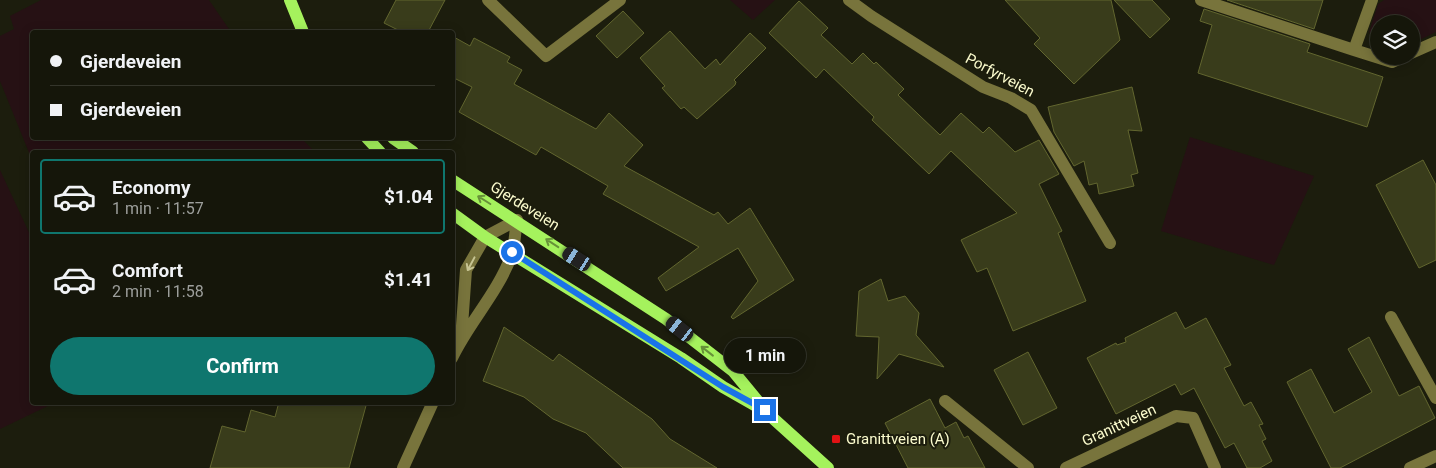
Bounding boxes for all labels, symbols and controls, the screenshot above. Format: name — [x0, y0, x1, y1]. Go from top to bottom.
map controls — [1370, 15, 1420, 65]
button: layers — [1370, 15, 1420, 65]
street label: Porfyrveien — [962, 49, 1038, 101]
text: Gjerdeveien — [80, 50, 181, 73]
text: Gjerdeveien — [80, 98, 181, 121]
icon: car — [52, 174, 97, 219]
text: Economy — [112, 176, 191, 199]
street label: Gjerdeveien — [487, 178, 563, 234]
text: $1.04 — [384, 185, 433, 208]
one-way arrow — [478, 194, 492, 204]
text: 1 min · 11:57 — [112, 199, 204, 218]
one-way arrow — [545, 237, 559, 248]
route start — [501, 241, 523, 263]
car — [560, 245, 593, 273]
one-way arrow — [465, 256, 475, 270]
icon: car — [52, 257, 97, 302]
text: Comfort — [112, 259, 183, 282]
text: $1.41 — [384, 268, 433, 291]
text: 2 min · 11:58 — [112, 282, 204, 301]
car — [663, 314, 696, 344]
button: Confirm — [50, 337, 435, 395]
callout: 1 min — [724, 338, 806, 372]
one-way arrow — [700, 346, 714, 356]
text: 1 min — [745, 346, 785, 365]
route end — [754, 399, 776, 421]
street label: Granittveien — [1079, 400, 1159, 450]
place label: Granittveien (A) — [846, 430, 950, 448]
marker: Granittveien (A) — [830, 433, 842, 445]

